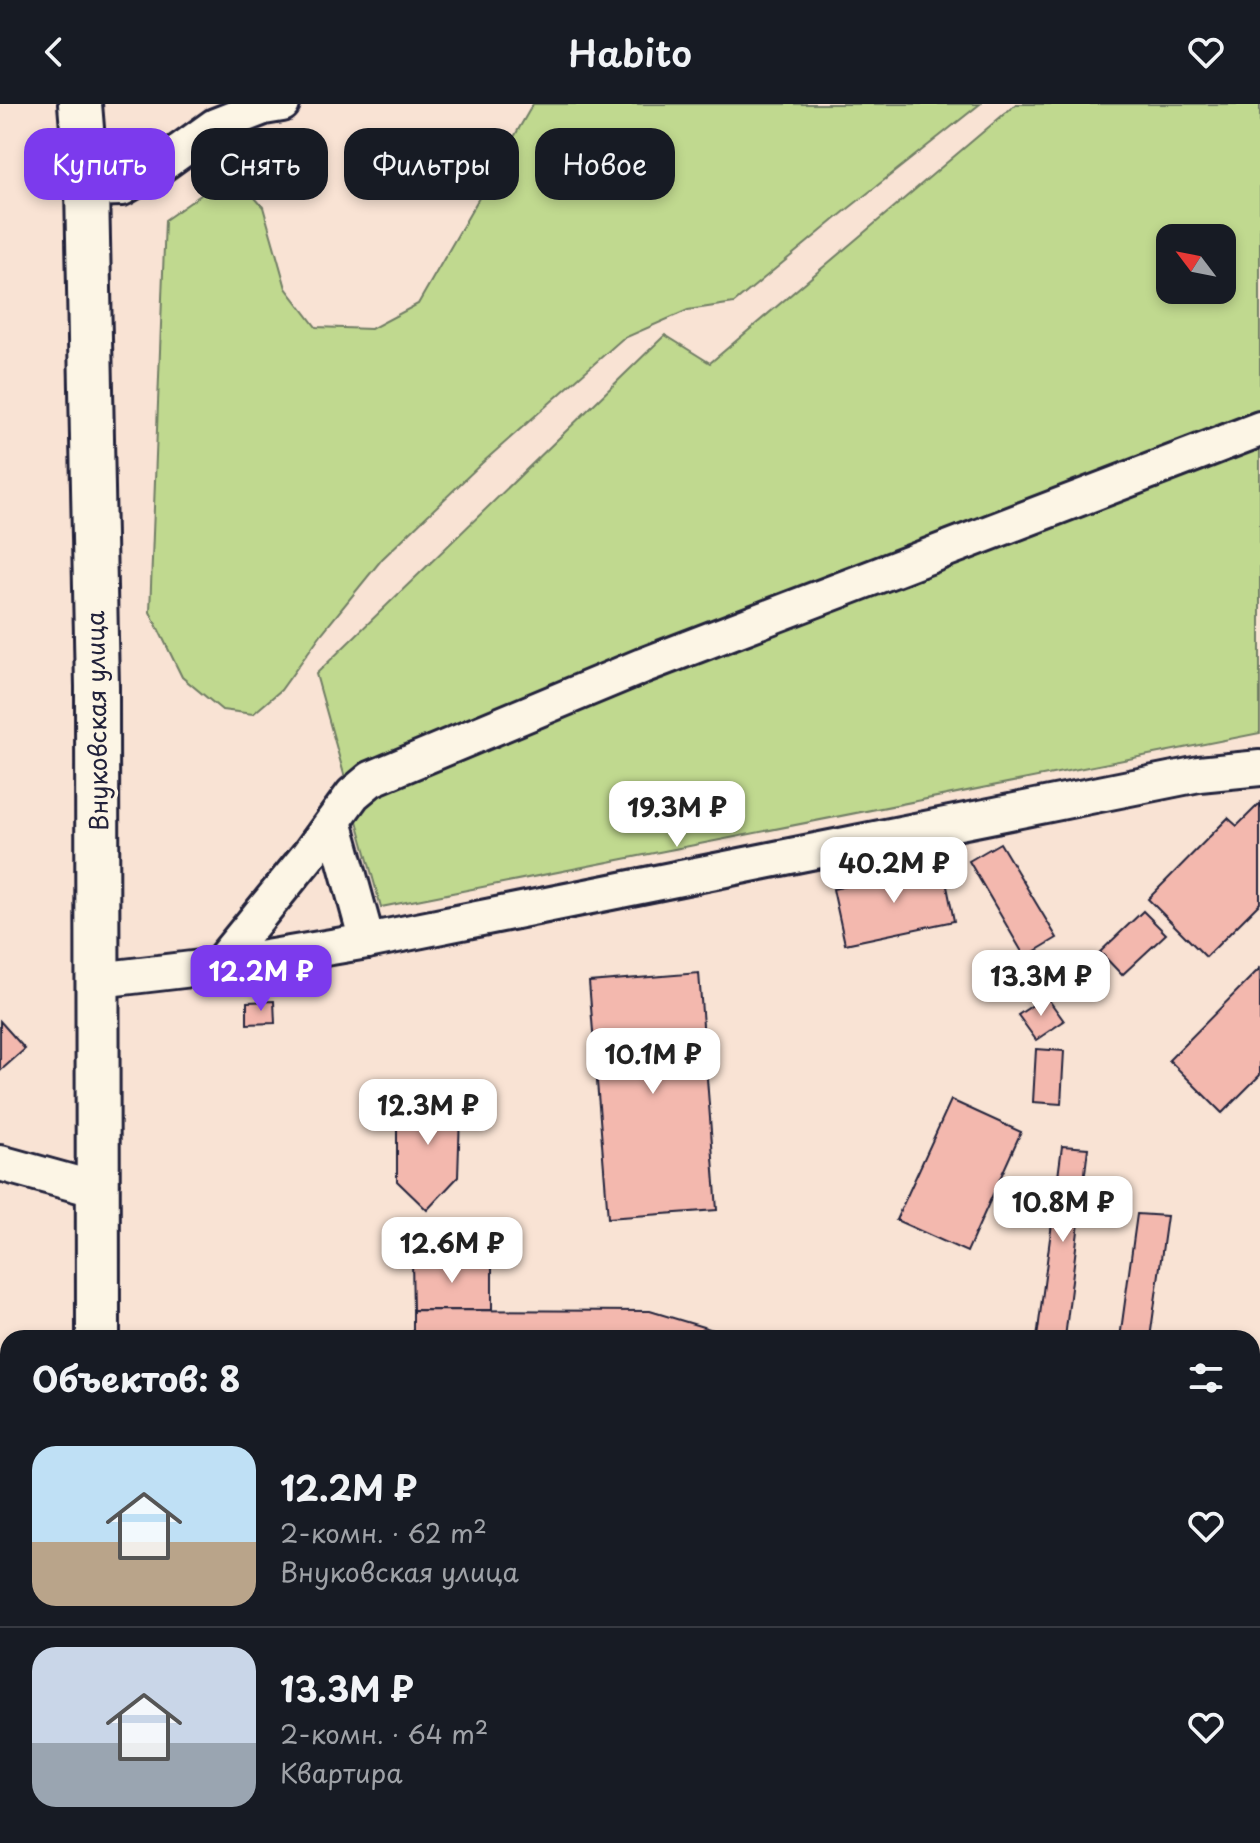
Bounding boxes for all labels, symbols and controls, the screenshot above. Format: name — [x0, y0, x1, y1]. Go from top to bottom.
text: Habito — [568, 25, 692, 79]
icon: back — [32, 30, 76, 74]
icon: heart — [1184, 30, 1228, 74]
chip: Купить — [24, 128, 175, 200]
chip: Снять — [191, 128, 328, 200]
chip: Фильтры — [344, 128, 519, 200]
chip: Новое — [535, 128, 675, 200]
north arrow — [1156, 224, 1236, 304]
map controls — [1156, 224, 1236, 304]
street label: Внуковская улица — [76, 610, 116, 832]
pin: 19.3M ₽ — [603, 781, 751, 849]
text: 19.3M ₽ — [627, 787, 727, 826]
pin: 40.2M ₽ — [820, 837, 968, 905]
text: 40.2M ₽ — [838, 843, 950, 882]
pin: 12.2M ₽ — [187, 945, 335, 1013]
pin: 13.3M ₽ — [967, 950, 1115, 1018]
text: 12.2M ₽ — [209, 951, 313, 990]
text: 13.3M ₽ — [990, 956, 1092, 995]
pin: 10.1M ₽ — [579, 1028, 727, 1096]
text: 10.1M ₽ — [604, 1034, 702, 1073]
pin: 12.3M ₽ — [354, 1079, 502, 1147]
text: 12.3M ₽ — [377, 1085, 479, 1124]
pin: 10.8M ₽ — [989, 1176, 1137, 1244]
text: 10.8M ₽ — [1012, 1182, 1114, 1221]
pin: 12.6M ₽ — [378, 1217, 526, 1285]
text: 12.6M ₽ — [400, 1223, 504, 1262]
text: Объектов: 8 — [32, 1352, 241, 1404]
icon: filters — [1184, 1356, 1228, 1400]
text: 12.2M ₽ — [280, 1461, 417, 1513]
icon: home — [96, 1478, 192, 1574]
icon: heart — [1184, 1504, 1228, 1548]
text: 2-комн. · 62 m² — [280, 1513, 487, 1552]
text: Внуковская улица — [280, 1552, 519, 1591]
text: 13.3M ₽ — [280, 1662, 414, 1714]
icon: home — [96, 1679, 192, 1775]
icon: heart — [1184, 1705, 1228, 1749]
text: 2-комн. · 64 m² — [280, 1714, 488, 1753]
text: Квартира — [280, 1753, 403, 1792]

